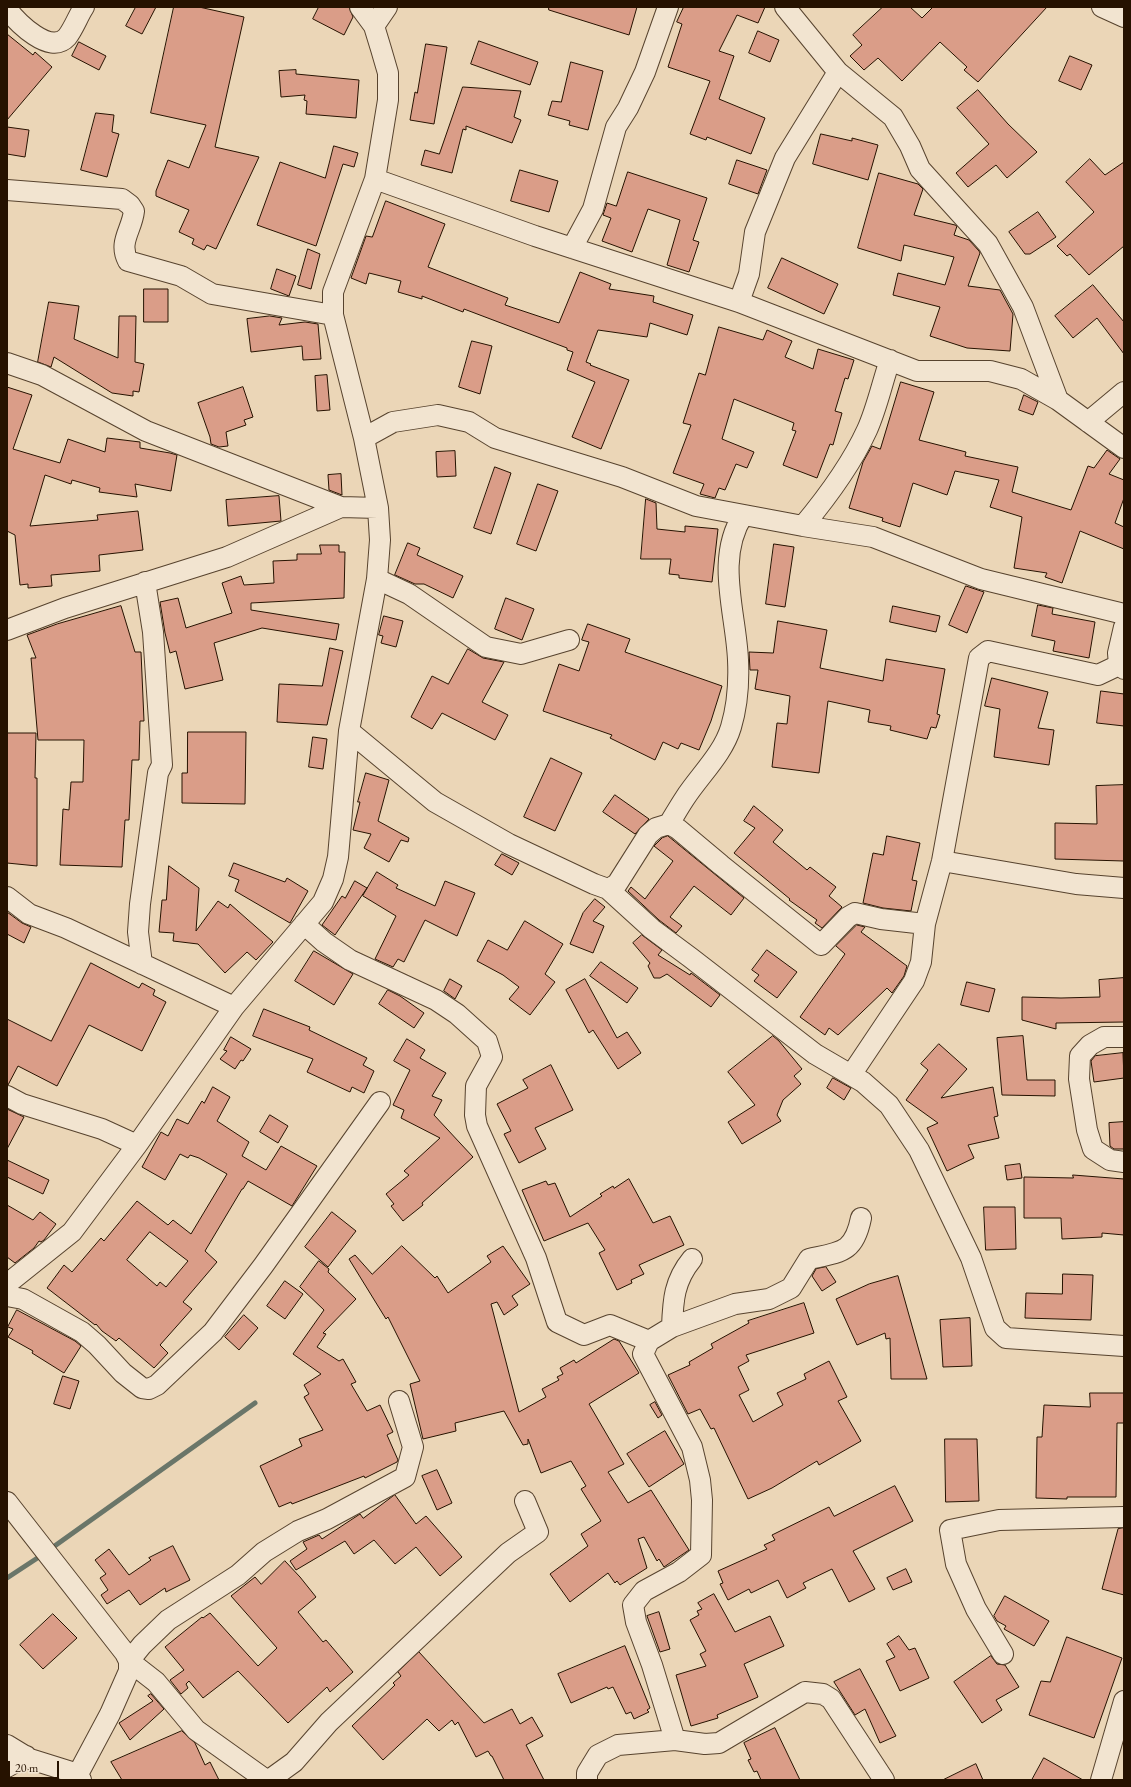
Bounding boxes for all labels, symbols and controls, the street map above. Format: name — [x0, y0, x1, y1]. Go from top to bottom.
scale bar — [10, 1753, 61, 1779]
text: 20 m — [15, 1760, 38, 1776]

